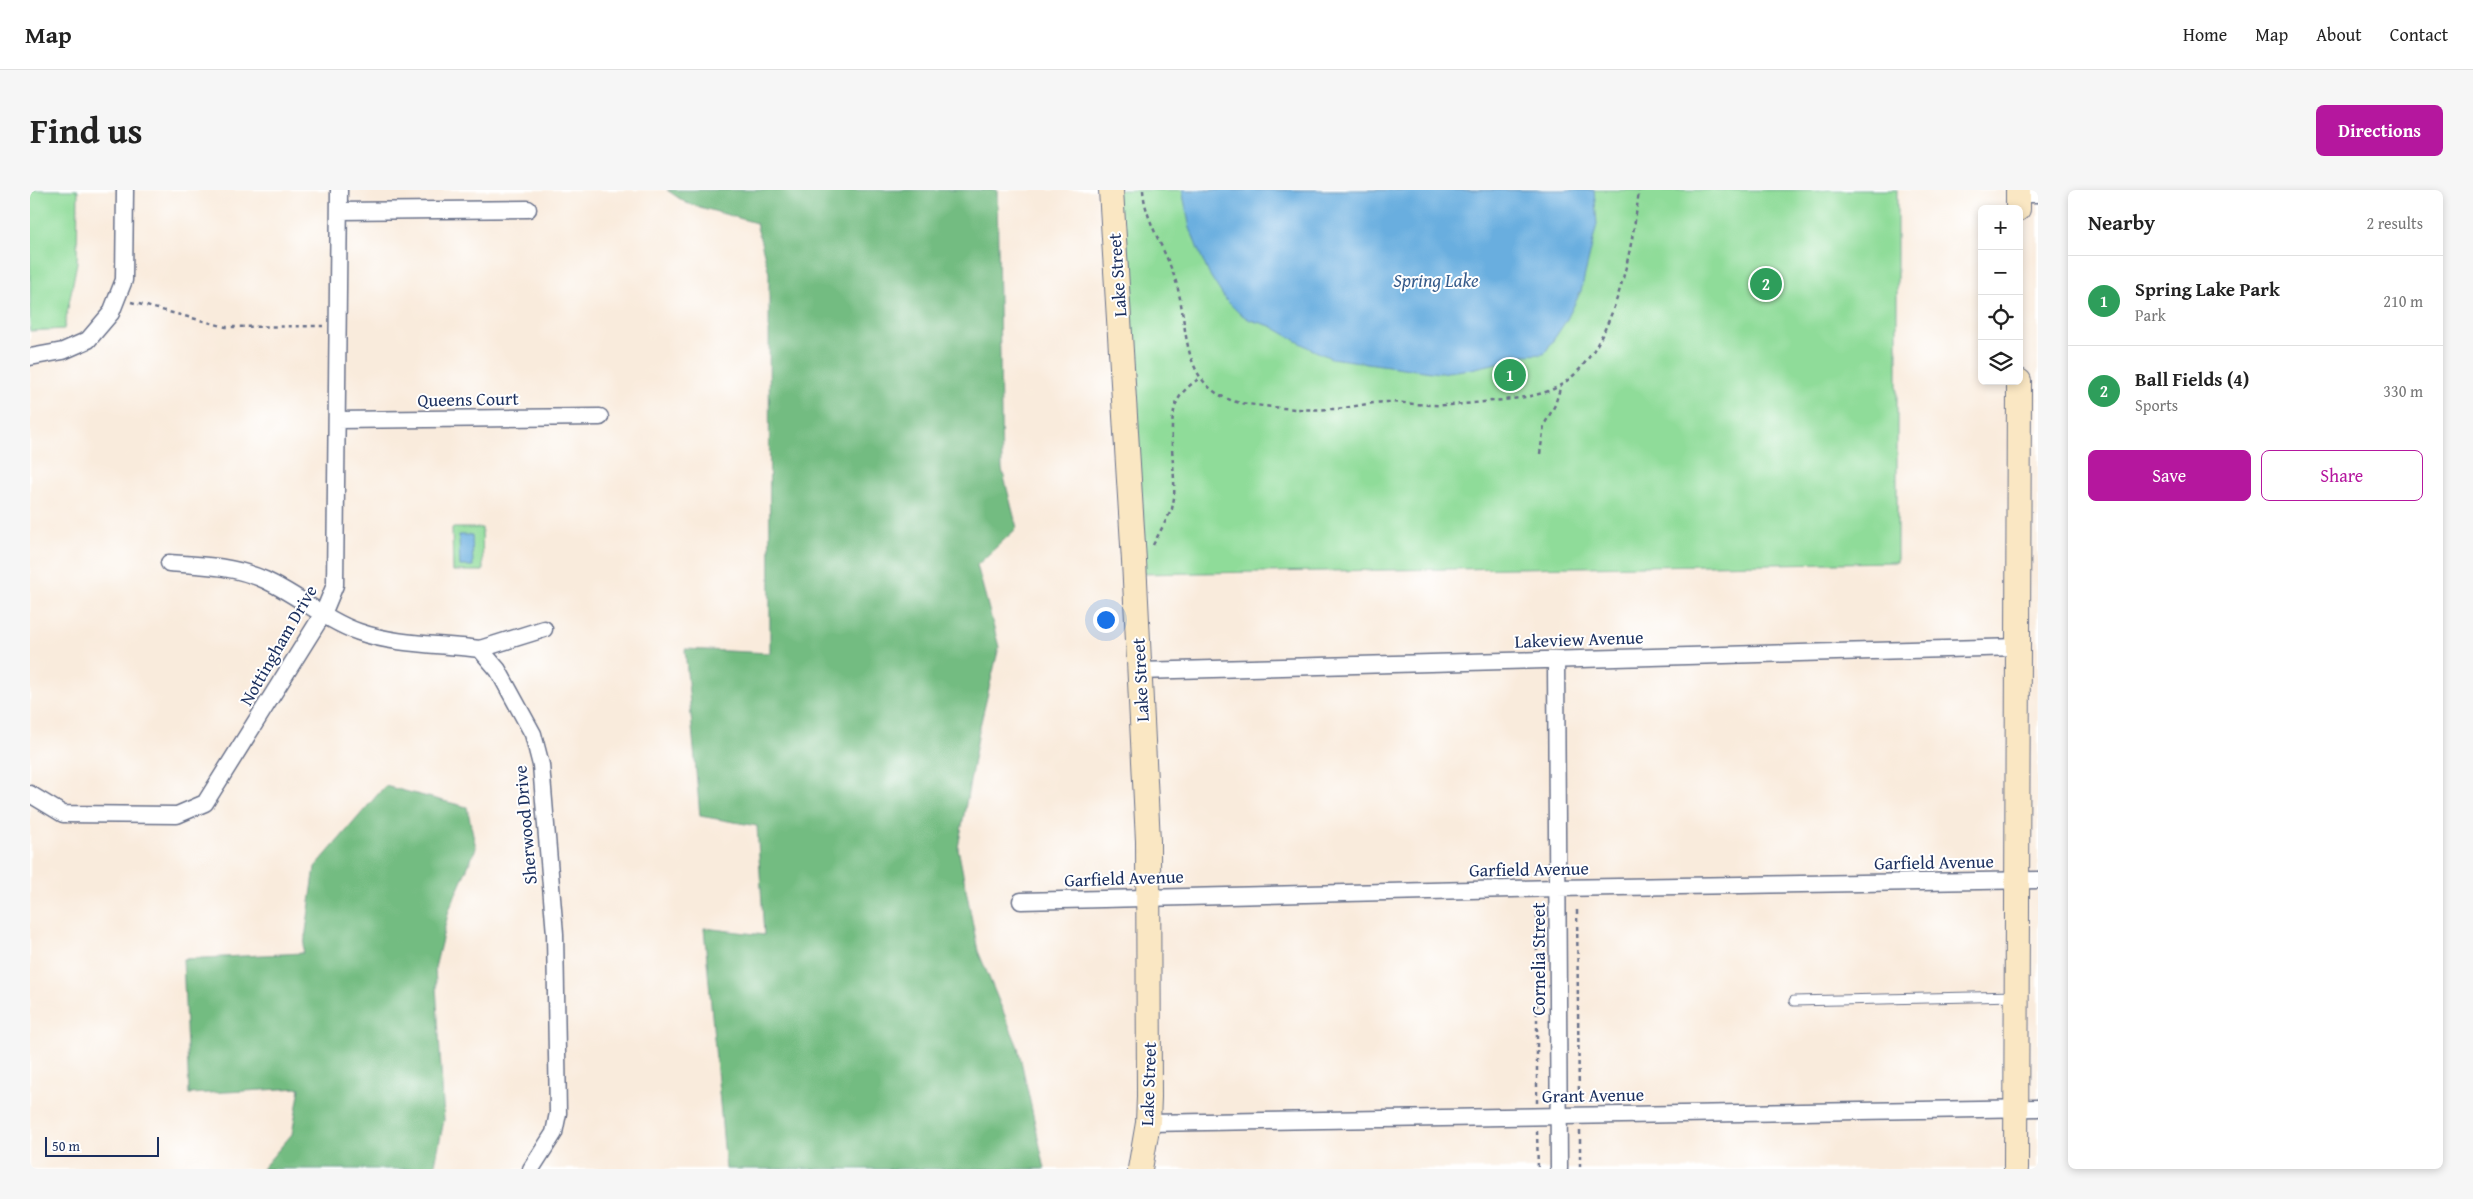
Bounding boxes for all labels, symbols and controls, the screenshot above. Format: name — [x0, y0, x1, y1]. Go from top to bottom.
text: Map — [25, 17, 72, 52]
text: Home — [2183, 21, 2227, 48]
text: Map — [2255, 21, 2288, 48]
text: About — [2316, 21, 2362, 48]
text: Contact — [2390, 21, 2448, 48]
text: Find us — [30, 105, 143, 156]
button: Directions — [2316, 105, 2443, 156]
map controls — [1978, 205, 2023, 385]
button: + — [1978, 205, 2023, 250]
text: Nearby — [2088, 207, 2155, 238]
text: 2 results — [2366, 211, 2423, 235]
street label: Lake Street — [1101, 232, 1133, 318]
button: − — [1978, 250, 2023, 295]
pin: 2 — [1750, 265, 1782, 303]
water label: Spring Lake — [1393, 266, 1479, 294]
text: Spring Lake Park — [2135, 275, 2280, 303]
text: 1 — [2100, 289, 2108, 313]
text: 210 m — [2383, 289, 2423, 313]
button: locate — [1978, 295, 2023, 340]
text: Park — [2135, 303, 2166, 327]
button: layers — [1978, 340, 2023, 385]
pin: 1 — [1494, 356, 1526, 394]
text: Ball Fields (4) — [2135, 365, 2249, 393]
text: 2 — [2100, 379, 2108, 403]
text: 330 m — [2383, 379, 2423, 403]
street label: Queens Court — [417, 385, 519, 413]
text: Sports — [2135, 393, 2178, 417]
button: Save — [2088, 450, 2251, 501]
button: Share — [2261, 450, 2423, 501]
street label: Nottingham Drive — [232, 580, 324, 710]
your location — [1093, 607, 1119, 633]
street label: Lakeview Avenue — [1514, 623, 1644, 655]
street label: Lake Street — [1124, 637, 1156, 723]
street label: Sherwood Drive — [506, 764, 544, 886]
street label: Garfield Avenue — [1874, 847, 1994, 877]
street label: Garfield Avenue — [1469, 854, 1589, 884]
street label: Garfield Avenue — [1064, 862, 1184, 894]
street label: Cornelia Street — [1525, 902, 1552, 1016]
street label: Lake Street — [1133, 1041, 1163, 1126]
street label: Grant Avenue — [1542, 1081, 1644, 1109]
scale bar — [45, 1134, 159, 1157]
text: 50 m — [52, 1136, 80, 1156]

